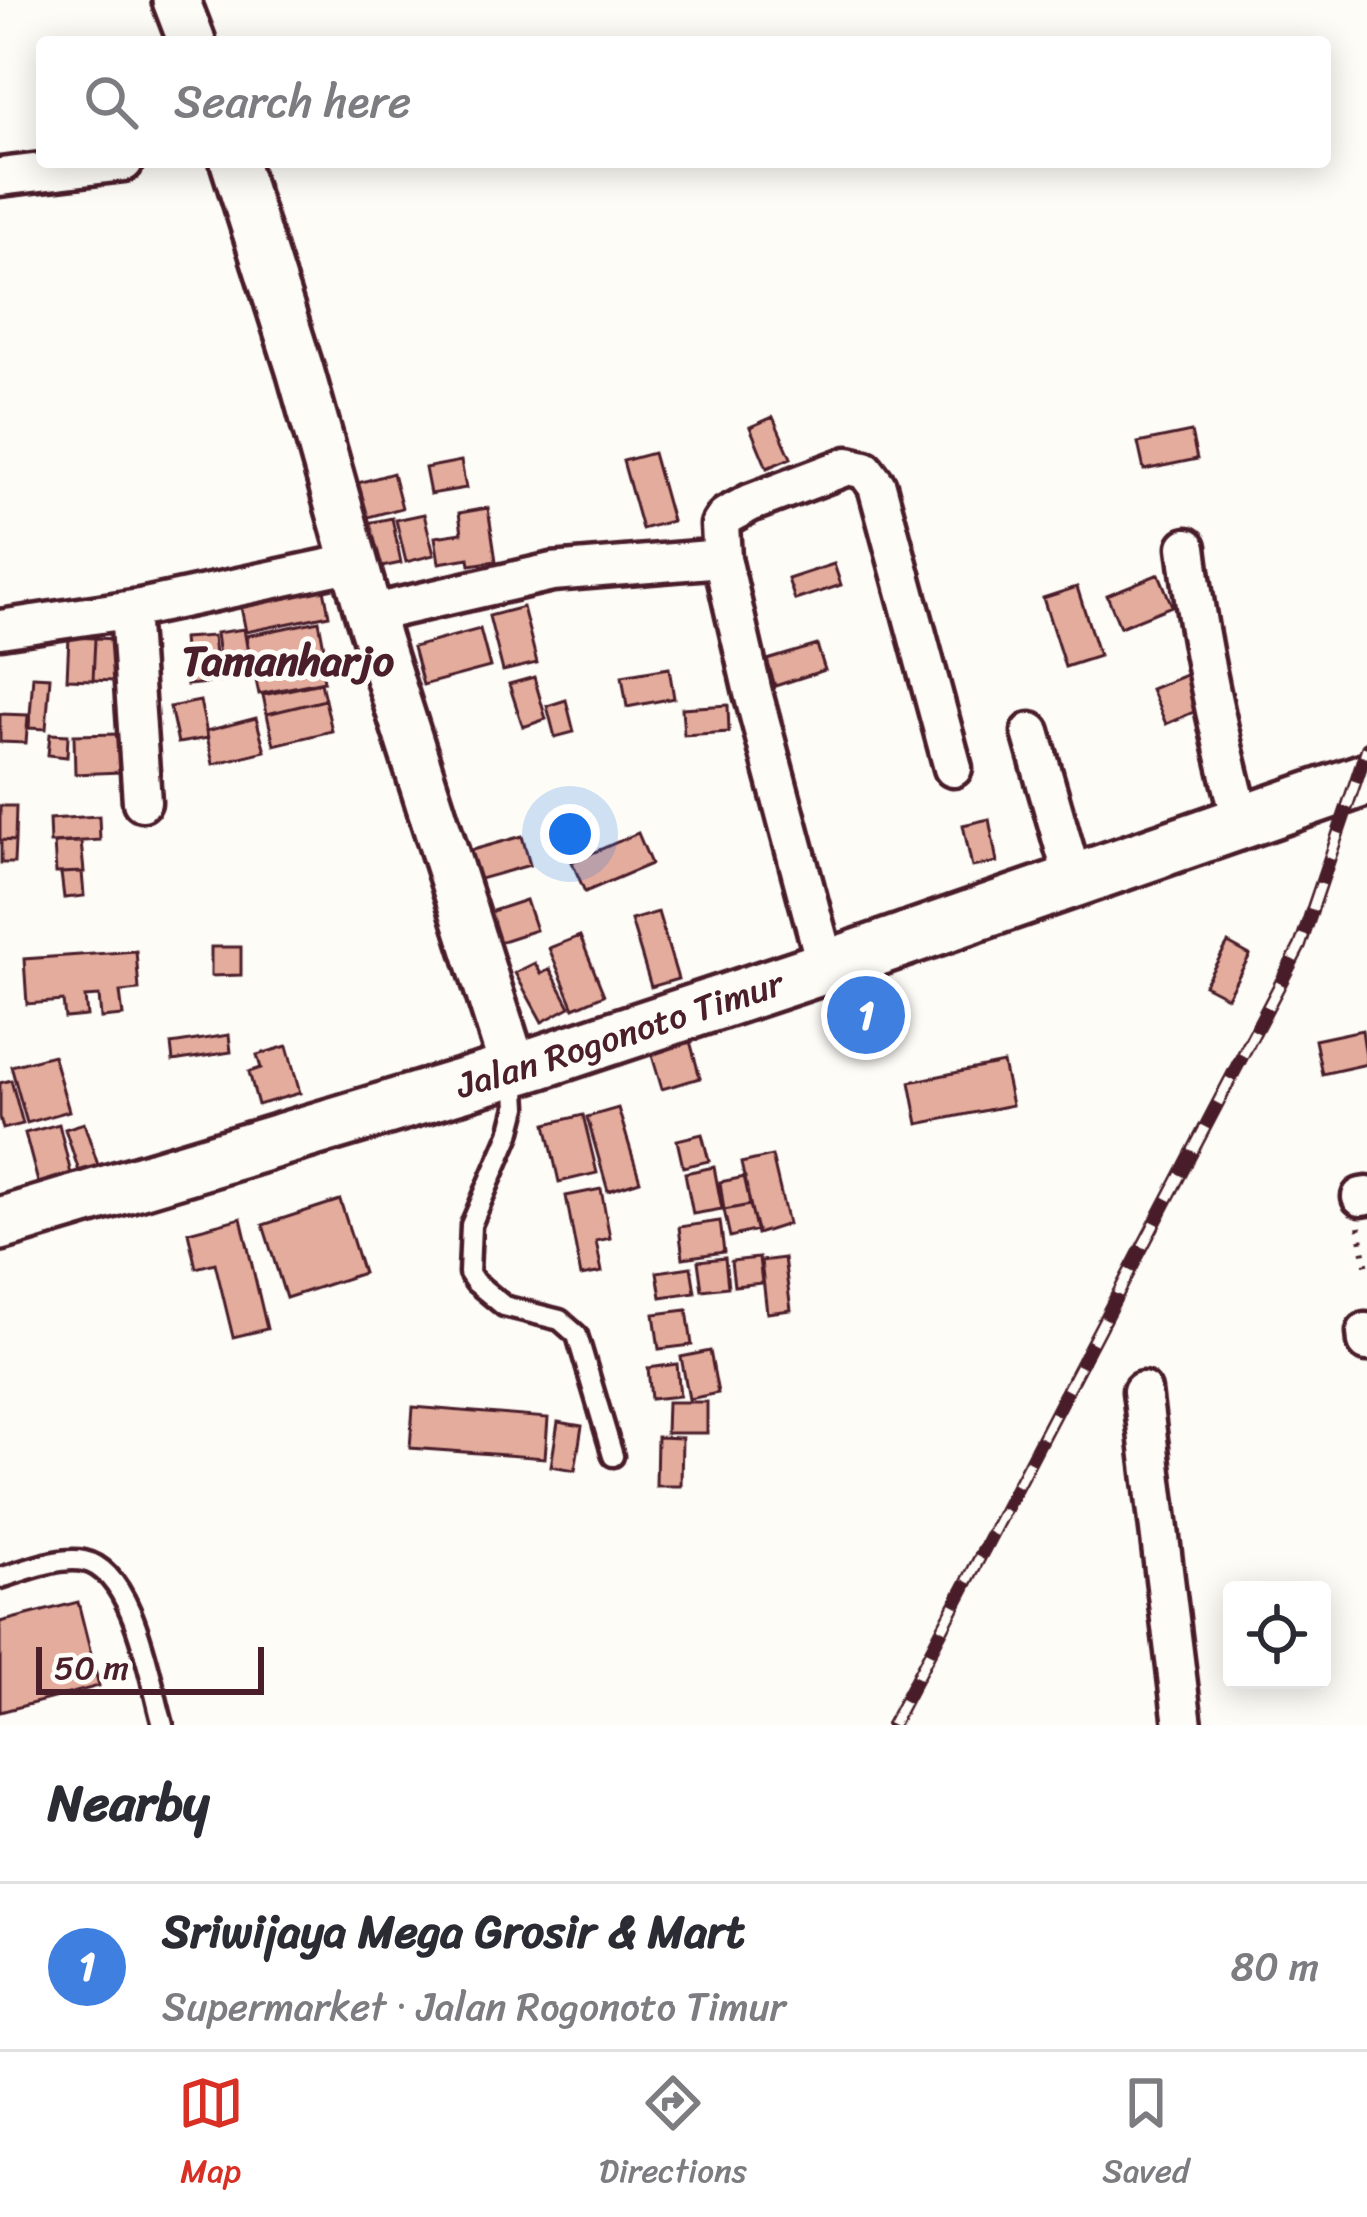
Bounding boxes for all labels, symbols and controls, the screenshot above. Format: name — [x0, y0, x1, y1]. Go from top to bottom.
search box — [36, 36, 1331, 168]
text: Search here — [174, 62, 411, 142]
icon: search — [78, 69, 144, 135]
district label: Tamanharjo — [182, 624, 395, 698]
your location — [540, 804, 600, 864]
street label: Jalan Rogonoto Timur — [446, 951, 794, 1118]
pin: 1 — [827, 970, 905, 1060]
map controls — [1223, 1581, 1331, 1689]
button: locate — [1223, 1581, 1331, 1689]
text: 50 m — [54, 1639, 129, 1697]
scale bar — [36, 1641, 264, 1694]
text: Nearby — [48, 1758, 209, 1848]
text: Sriwijaya Mega Grosir & Mart — [162, 1892, 745, 1972]
text: 1 — [79, 1932, 95, 2001]
text: 80 m — [1231, 1932, 1319, 2001]
text: Supermarket · Jalan Rogonoto Timur — [162, 1972, 786, 2041]
tab: Map — [178, 2070, 244, 2200]
tab: Directions — [599, 2070, 747, 2200]
tab: Saved — [1102, 2070, 1189, 2200]

